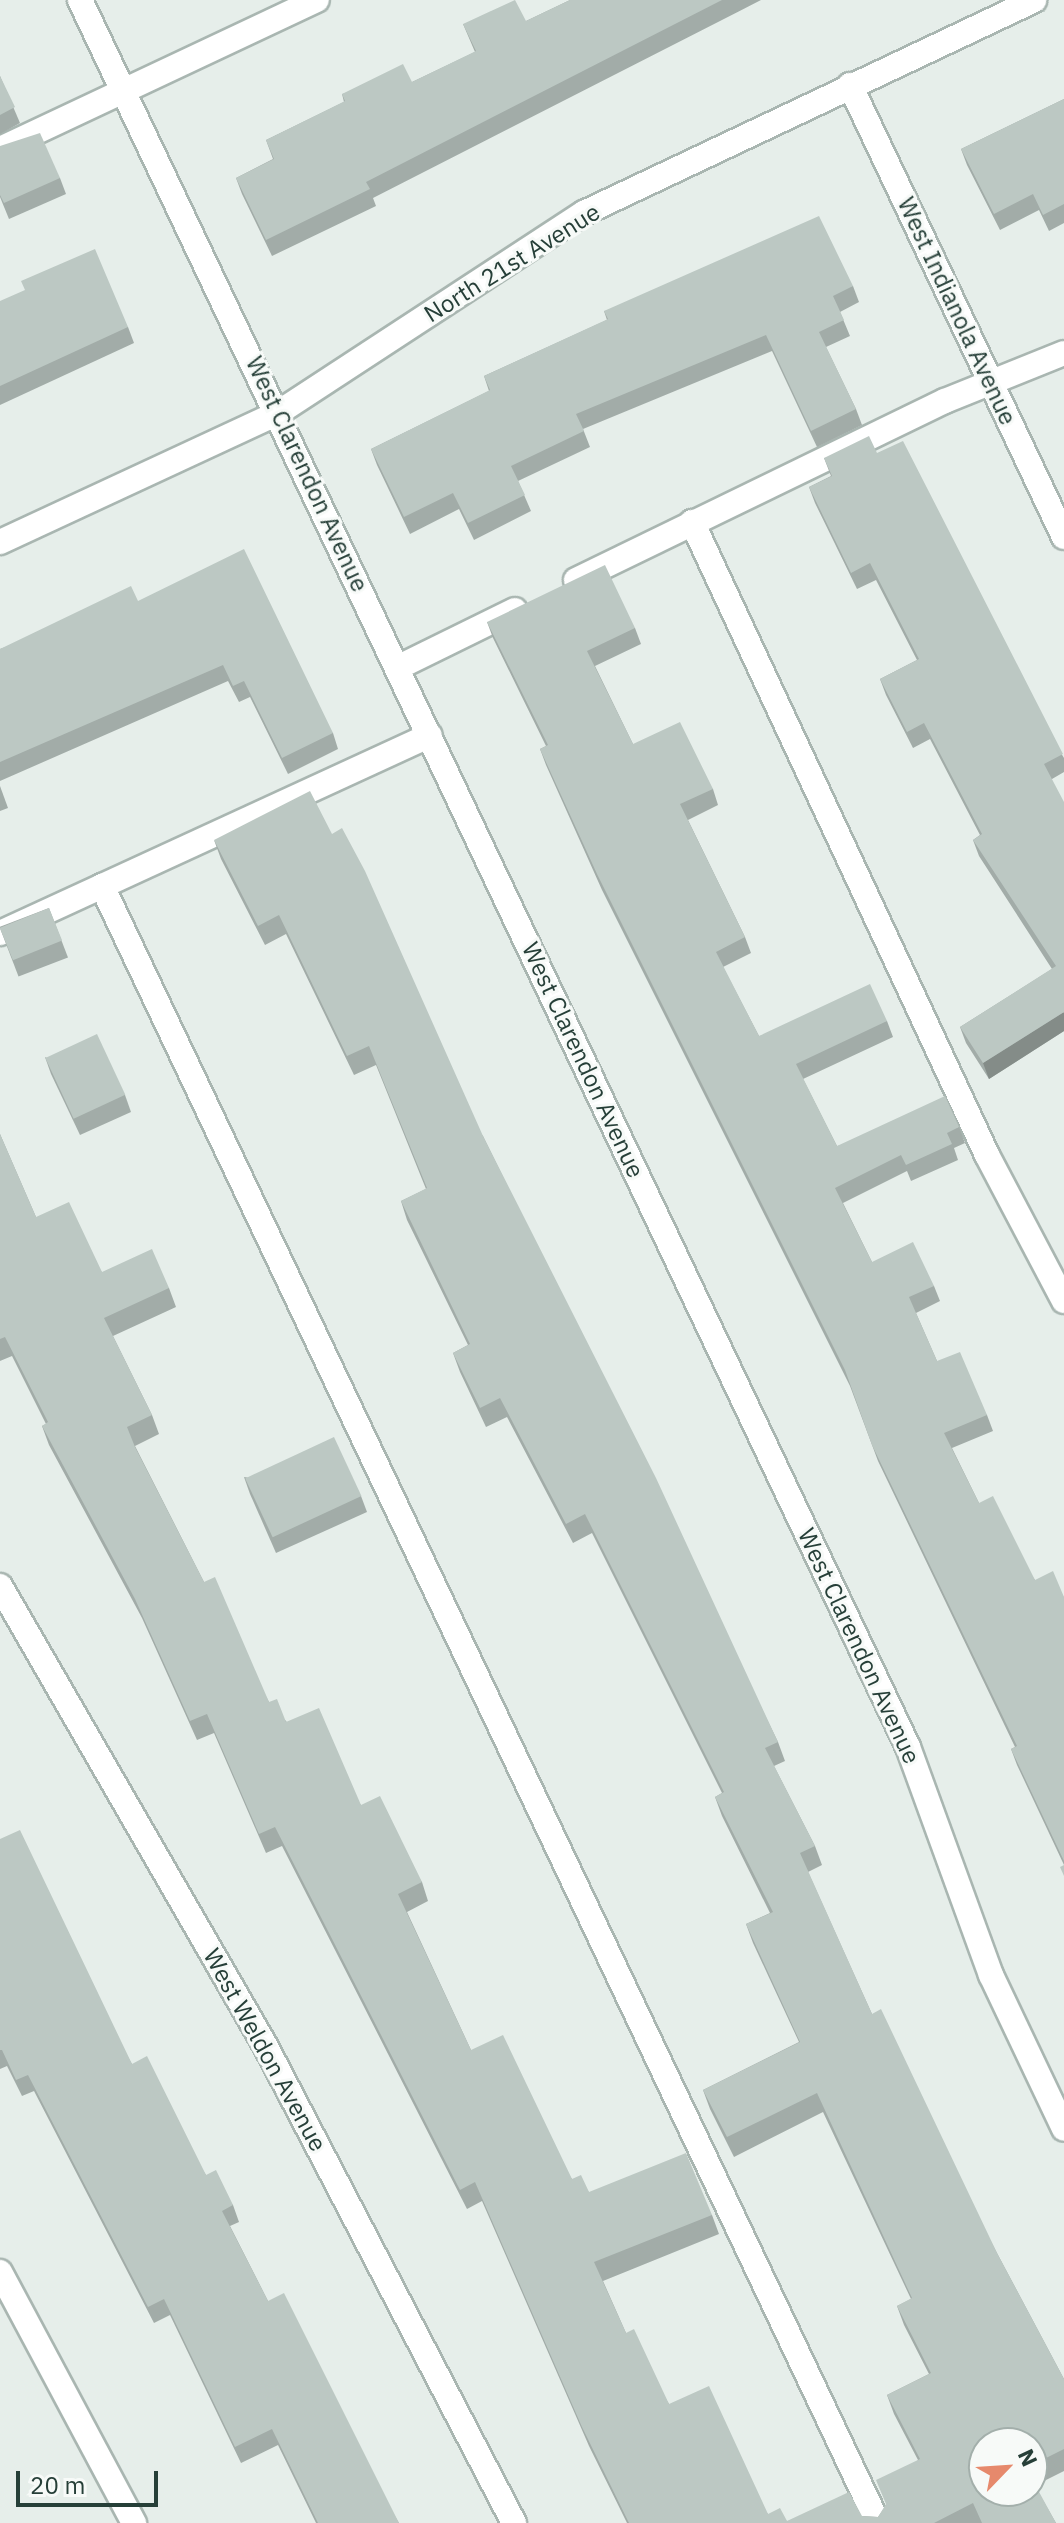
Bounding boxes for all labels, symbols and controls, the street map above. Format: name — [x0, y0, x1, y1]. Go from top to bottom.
street label: West Indianola Avenue — [892, 193, 1022, 429]
street label: North 21st Avenue — [419, 197, 605, 329]
street label: West Clarendon Avenue — [240, 352, 374, 596]
street label: West Clarendon Avenue — [516, 938, 650, 1182]
street label: West Clarendon Avenue — [792, 1524, 926, 1768]
street label: West Weldon Avenue — [197, 1944, 333, 2156]
north arrow — [968, 2427, 1048, 2507]
text: N — [1012, 2444, 1045, 2471]
scale bar — [20, 2455, 162, 2505]
text: 20 m — [30, 2469, 85, 2501]

